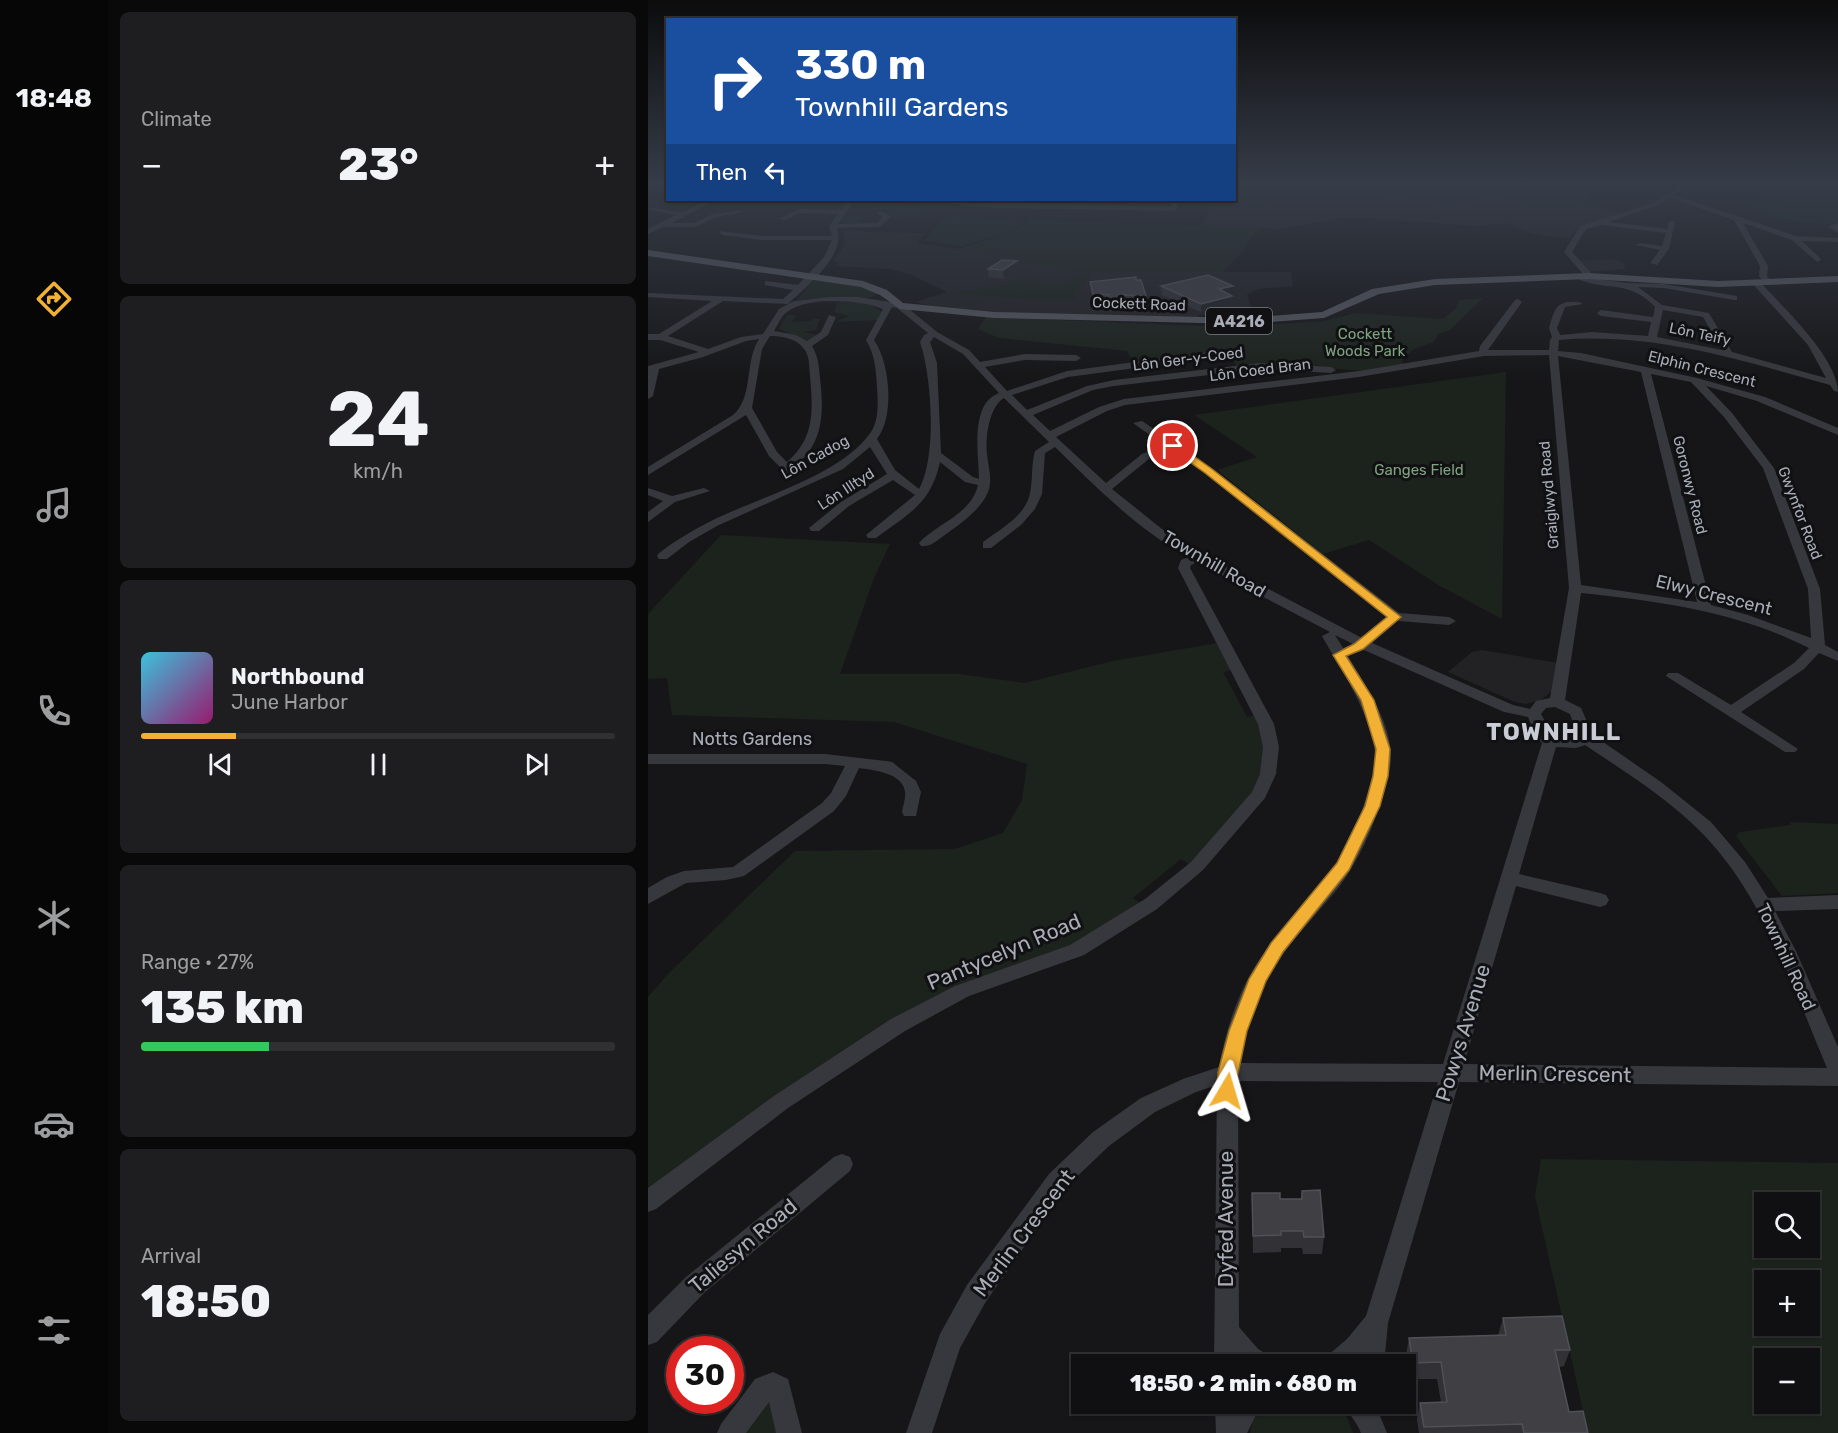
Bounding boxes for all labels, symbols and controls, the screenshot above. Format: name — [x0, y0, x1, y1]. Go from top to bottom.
text: 330 m — [795, 40, 926, 90]
icon: right — [696, 42, 774, 120]
text: 18:48 — [16, 82, 92, 114]
text: Townhill Gardens — [795, 91, 1009, 123]
text: Climate — [141, 107, 212, 131]
text: 23° — [338, 138, 419, 191]
text: − — [141, 145, 162, 184]
text: + — [594, 145, 615, 184]
icon: left — [759, 156, 792, 189]
text: Then — [696, 159, 747, 186]
icon: directions — [33, 278, 75, 320]
street label: Cockett Road — [1092, 293, 1186, 315]
road number: A4216 — [1206, 308, 1272, 334]
street label: Lôn Teify — [1668, 319, 1732, 349]
park label: Cockett Woods Park — [1325, 325, 1405, 360]
street label: Lôn Ger-y-Coed — [1132, 343, 1244, 375]
street label: Elphin Crescent — [1646, 347, 1758, 391]
street label: Lôn Coed Bran — [1208, 355, 1312, 385]
text: 24 — [326, 373, 430, 466]
pin — [1147, 420, 1198, 471]
icon: arrive — [1156, 429, 1189, 462]
street label: Lôn Cadog — [778, 431, 852, 483]
street label: Goronwy Road — [1669, 434, 1711, 536]
street label: Graiglwyd Road — [1535, 440, 1563, 550]
text: km/h — [353, 459, 403, 483]
park label: Ganges Field — [1374, 461, 1464, 479]
street label: Lôn Illtyd — [814, 464, 878, 514]
street label: Gwynfor Road — [1774, 464, 1826, 562]
icon: music — [33, 484, 75, 526]
street label: Townhill Road — [1159, 526, 1269, 602]
street label: Elwy Crescent — [1653, 570, 1775, 620]
text: Northbound — [231, 663, 364, 690]
icon: phone — [33, 690, 75, 732]
text: June Harbor — [231, 690, 348, 714]
district label: TOWNHILL — [1486, 718, 1622, 746]
street label: Notts Gardens — [692, 728, 812, 750]
icon: previous — [204, 748, 237, 781]
icon: pause — [362, 748, 395, 781]
icon: next — [520, 748, 553, 781]
icon: climate — [33, 897, 75, 939]
street label: Townhill Road — [1752, 900, 1820, 1014]
street label: Pantycelyn Road — [923, 908, 1084, 995]
text: Range · 27% — [141, 950, 254, 974]
street label: Powys Avenue — [1430, 961, 1495, 1104]
text: 135 km — [141, 981, 304, 1034]
position arrow — [1195, 1059, 1259, 1123]
street label: Merlin Crescent — [1478, 1060, 1632, 1087]
icon: car — [33, 1103, 75, 1145]
street label: Dyfed Avenue — [1213, 1151, 1238, 1287]
street label: Merlin Crescent — [968, 1164, 1080, 1301]
map controls — [1754, 1192, 1820, 1414]
button: search — [1754, 1192, 1820, 1258]
street label: Taliesyn Road — [684, 1193, 802, 1298]
text: Arrival — [141, 1244, 201, 1268]
button: + — [1754, 1270, 1820, 1336]
text: 18:50 — [141, 1275, 271, 1328]
icon: filters — [33, 1309, 75, 1351]
speed limit sign: 30 — [666, 1336, 744, 1414]
button: − — [1754, 1348, 1820, 1414]
text: 18:50 · 2 min · 680 m — [1130, 1370, 1357, 1397]

